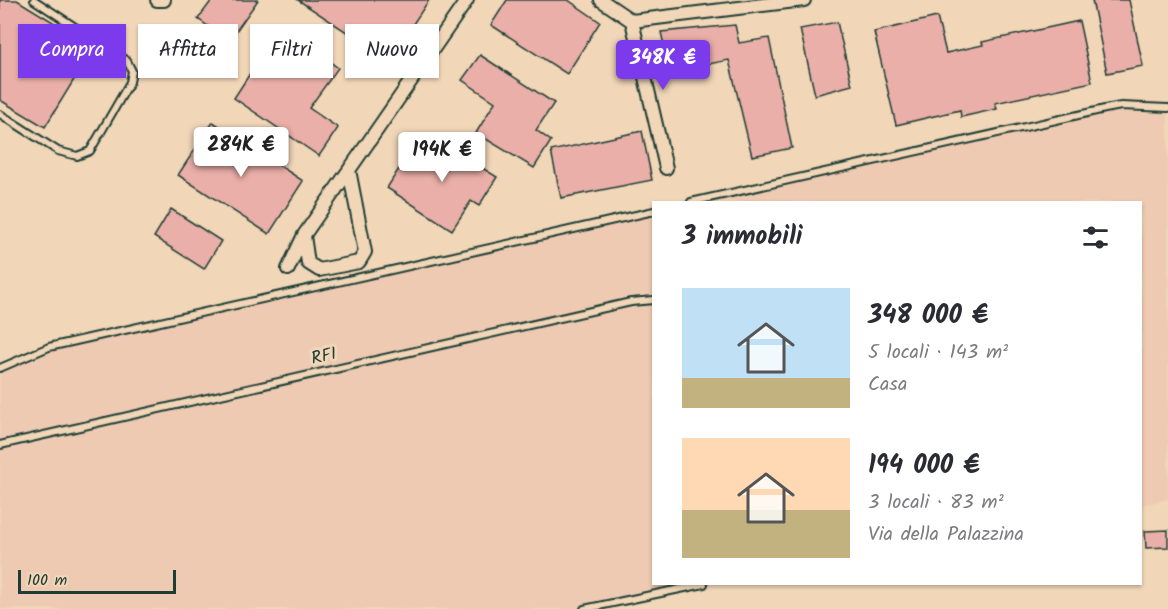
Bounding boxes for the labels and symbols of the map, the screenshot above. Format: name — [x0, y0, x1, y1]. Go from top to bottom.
pin: 348K € — [614, 40, 712, 91]
pin: 284K € — [192, 127, 290, 178]
pin: 194K € — [393, 132, 491, 183]
street label: RFI — [308, 340, 340, 374]
scale bar — [18, 567, 176, 594]

